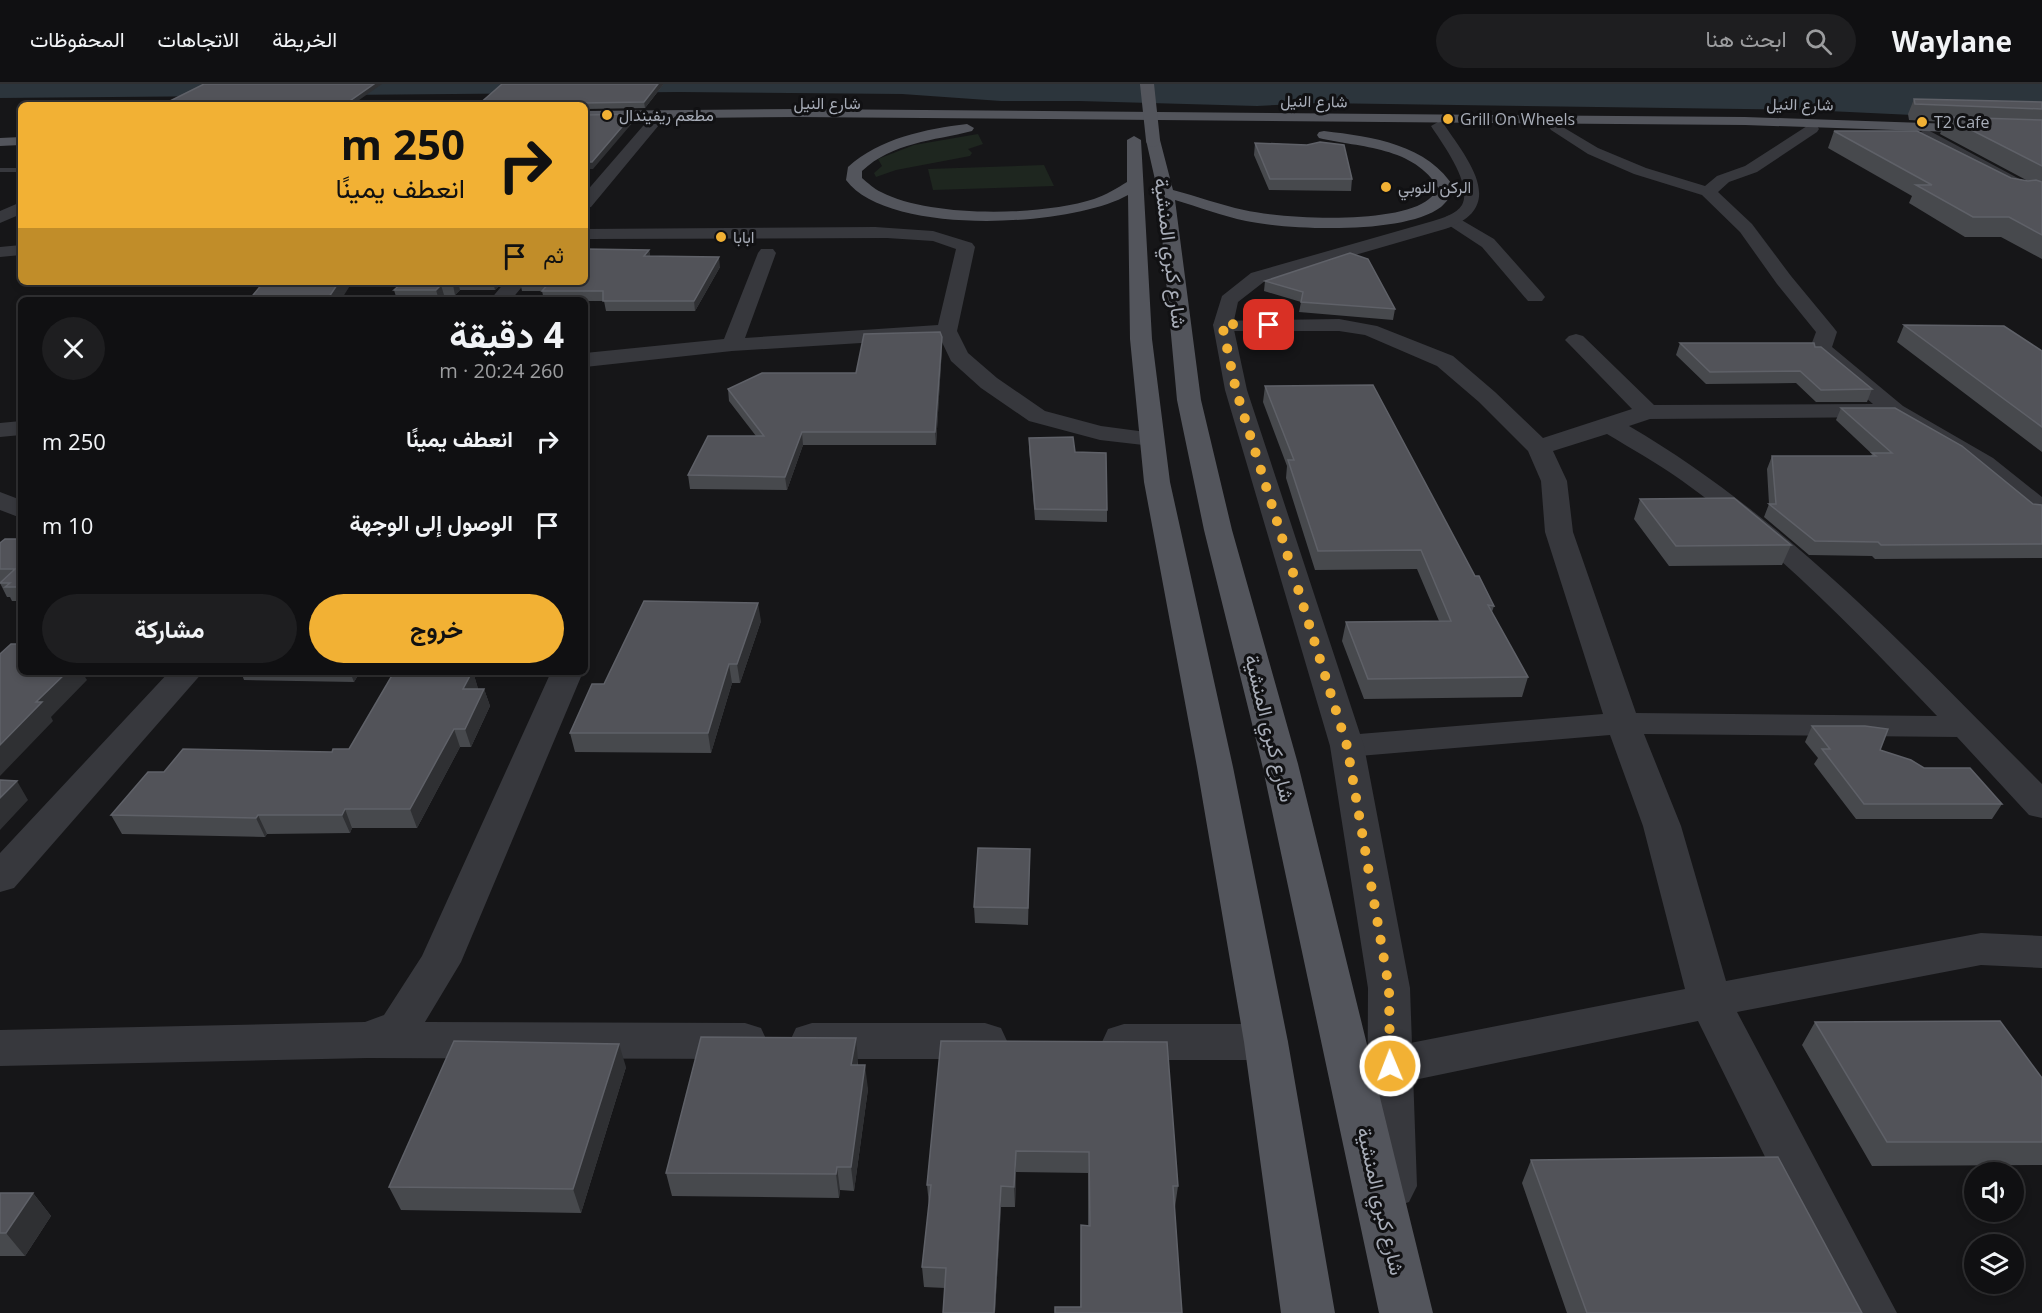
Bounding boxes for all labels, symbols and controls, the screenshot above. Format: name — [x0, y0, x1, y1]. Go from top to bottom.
search box — [1436, 14, 1856, 68]
text: Waylane — [1892, 22, 2012, 60]
text: ابحث هنا — [1705, 23, 1787, 53]
text: المحفوظات — [30, 25, 125, 53]
text: الاتجاهات — [158, 25, 239, 53]
text: الخريطة — [272, 25, 337, 53]
icon: search — [1802, 25, 1835, 58]
street label: شارع النيل — [1280, 89, 1348, 114]
street label: شارع النيل — [793, 92, 861, 115]
street label: شارع النيل — [1766, 92, 1834, 117]
place label: مطعم ريفيندال — [619, 104, 714, 126]
marker: مطعم ريفيندال — [600, 108, 614, 122]
place label: Grill On Wheels — [1460, 108, 1575, 130]
place label: T2 Cafe — [1934, 111, 1989, 133]
marker: Grill On Wheels — [1441, 112, 1455, 126]
text: 250 m — [341, 115, 465, 172]
marker: T2 Cafe — [1915, 115, 1929, 129]
icon: right — [486, 126, 564, 204]
text: انعطف يمينًا — [335, 169, 465, 206]
street label: شارع كبري المنشية — [1144, 176, 1194, 330]
place label: الركن النوبي — [1398, 176, 1471, 201]
marker: الركن النوبي — [1379, 180, 1393, 194]
place label: ابابا — [733, 226, 755, 248]
marker: ابابا — [714, 230, 728, 244]
text: ثم — [543, 239, 564, 269]
icon: arrive — [498, 240, 531, 273]
pin — [1243, 299, 1294, 350]
icon: arrive — [1252, 308, 1285, 341]
text: 4 دقيقة — [449, 310, 564, 359]
button: close — [42, 317, 105, 380]
text: 260 m · 20:24 — [439, 357, 564, 384]
text: انعطف يمينًا — [406, 423, 513, 453]
icon: right — [531, 425, 564, 458]
text: 250 m — [42, 426, 106, 456]
text: الوصول إلى الوجهة — [349, 507, 513, 537]
icon: arrive — [531, 509, 564, 542]
text: 10 m — [42, 510, 93, 540]
button: مشاركة — [42, 594, 297, 663]
button: خروج — [309, 594, 564, 663]
street label: شارع كبري المنشية — [1235, 651, 1301, 806]
position arrow — [1358, 1034, 1422, 1098]
street label: شارع كبري المنشية — [1347, 1124, 1411, 1279]
map controls — [1964, 1162, 2024, 1294]
button: sound — [1964, 1162, 2024, 1222]
button: layers — [1964, 1234, 2024, 1294]

